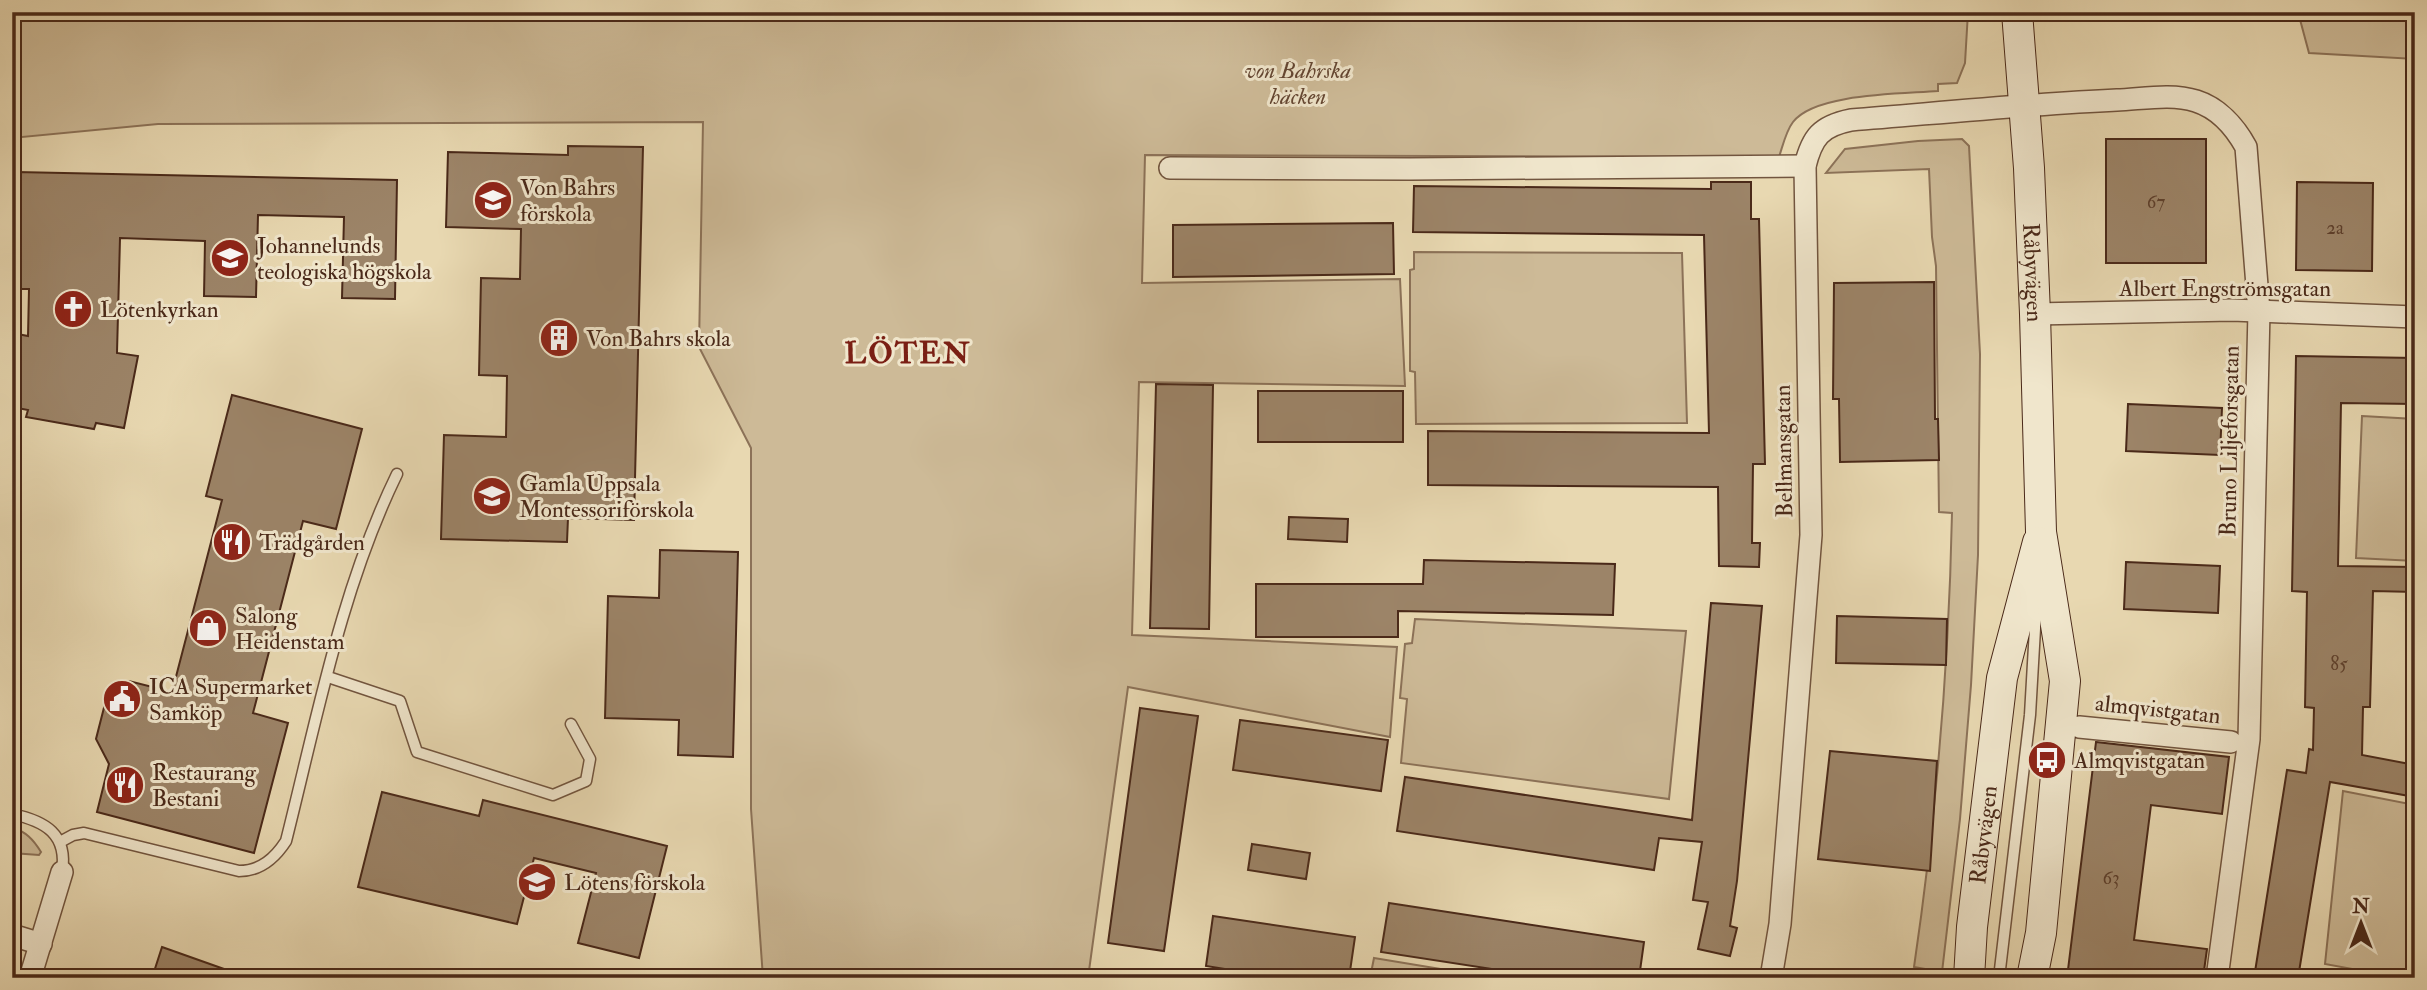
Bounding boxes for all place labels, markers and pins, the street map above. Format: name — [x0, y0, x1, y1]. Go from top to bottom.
place label: Von Bahrs förskola — [520, 173, 615, 228]
school or university icon: Von Bahrs förskola — [472, 179, 514, 221]
place label: Johannelunds teologiska högskola — [256, 231, 432, 286]
school or university icon: Johannelunds teologiska högskola — [209, 237, 251, 279]
church icon: Lötenkyrkan — [52, 288, 94, 330]
place label: Lötenkyrkan — [100, 295, 219, 324]
building icon: Von Bahrs skola — [538, 317, 580, 359]
place label: Von Bahrs skola — [586, 324, 731, 353]
place label: Gamla Uppsala Montessoriförskola — [519, 469, 694, 524]
school or university icon: Gamla Uppsala Montessoriförskola — [471, 475, 513, 517]
restaurant icon: Trädgården — [211, 521, 253, 563]
place label: Trädgården — [259, 528, 365, 557]
place label: Salong Heidenstam — [235, 601, 345, 656]
shop icon: Salong Heidenstam — [187, 607, 229, 649]
place label: ICA Supermarket Samköp — [149, 672, 312, 728]
public building icon: ICA Supermarket Samköp — [101, 678, 143, 720]
bus stop icon: Almqvistgatan — [2026, 739, 2068, 781]
place label: Almqvistgatan — [2073, 746, 2205, 775]
place label: Restaurang Bestani — [152, 758, 256, 813]
restaurant icon: Restaurang Bestani — [104, 764, 146, 806]
school or university icon: Lötens förskola — [516, 861, 558, 903]
place label: Lötens förskola — [564, 868, 706, 897]

